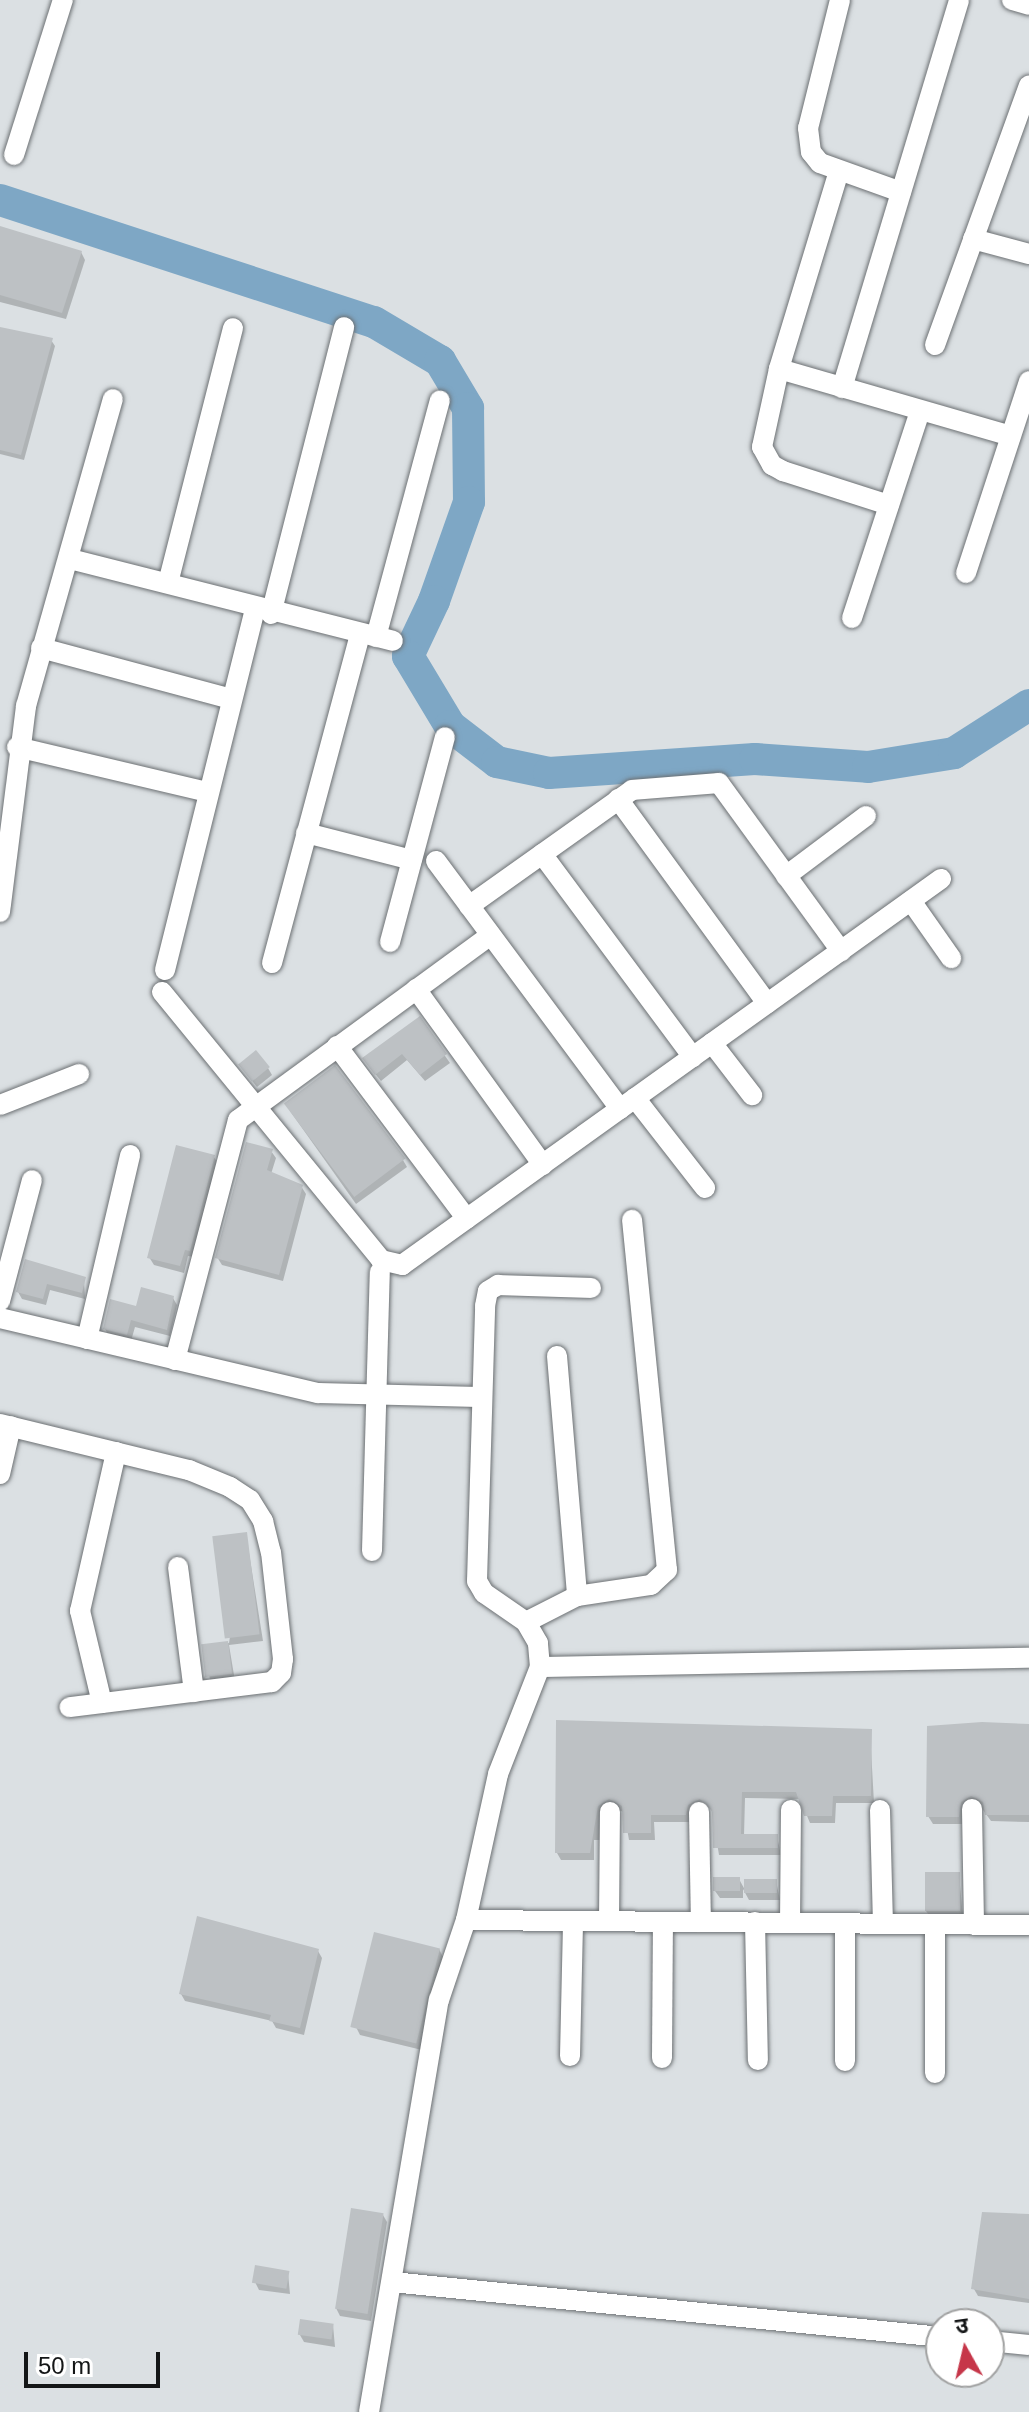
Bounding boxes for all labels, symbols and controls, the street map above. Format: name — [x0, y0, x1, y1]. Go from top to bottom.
north arrow — [925, 2308, 1005, 2388]
text: उ — [954, 2312, 970, 2339]
scale bar — [28, 2336, 164, 2386]
text: 50 m — [38, 2352, 91, 2379]

